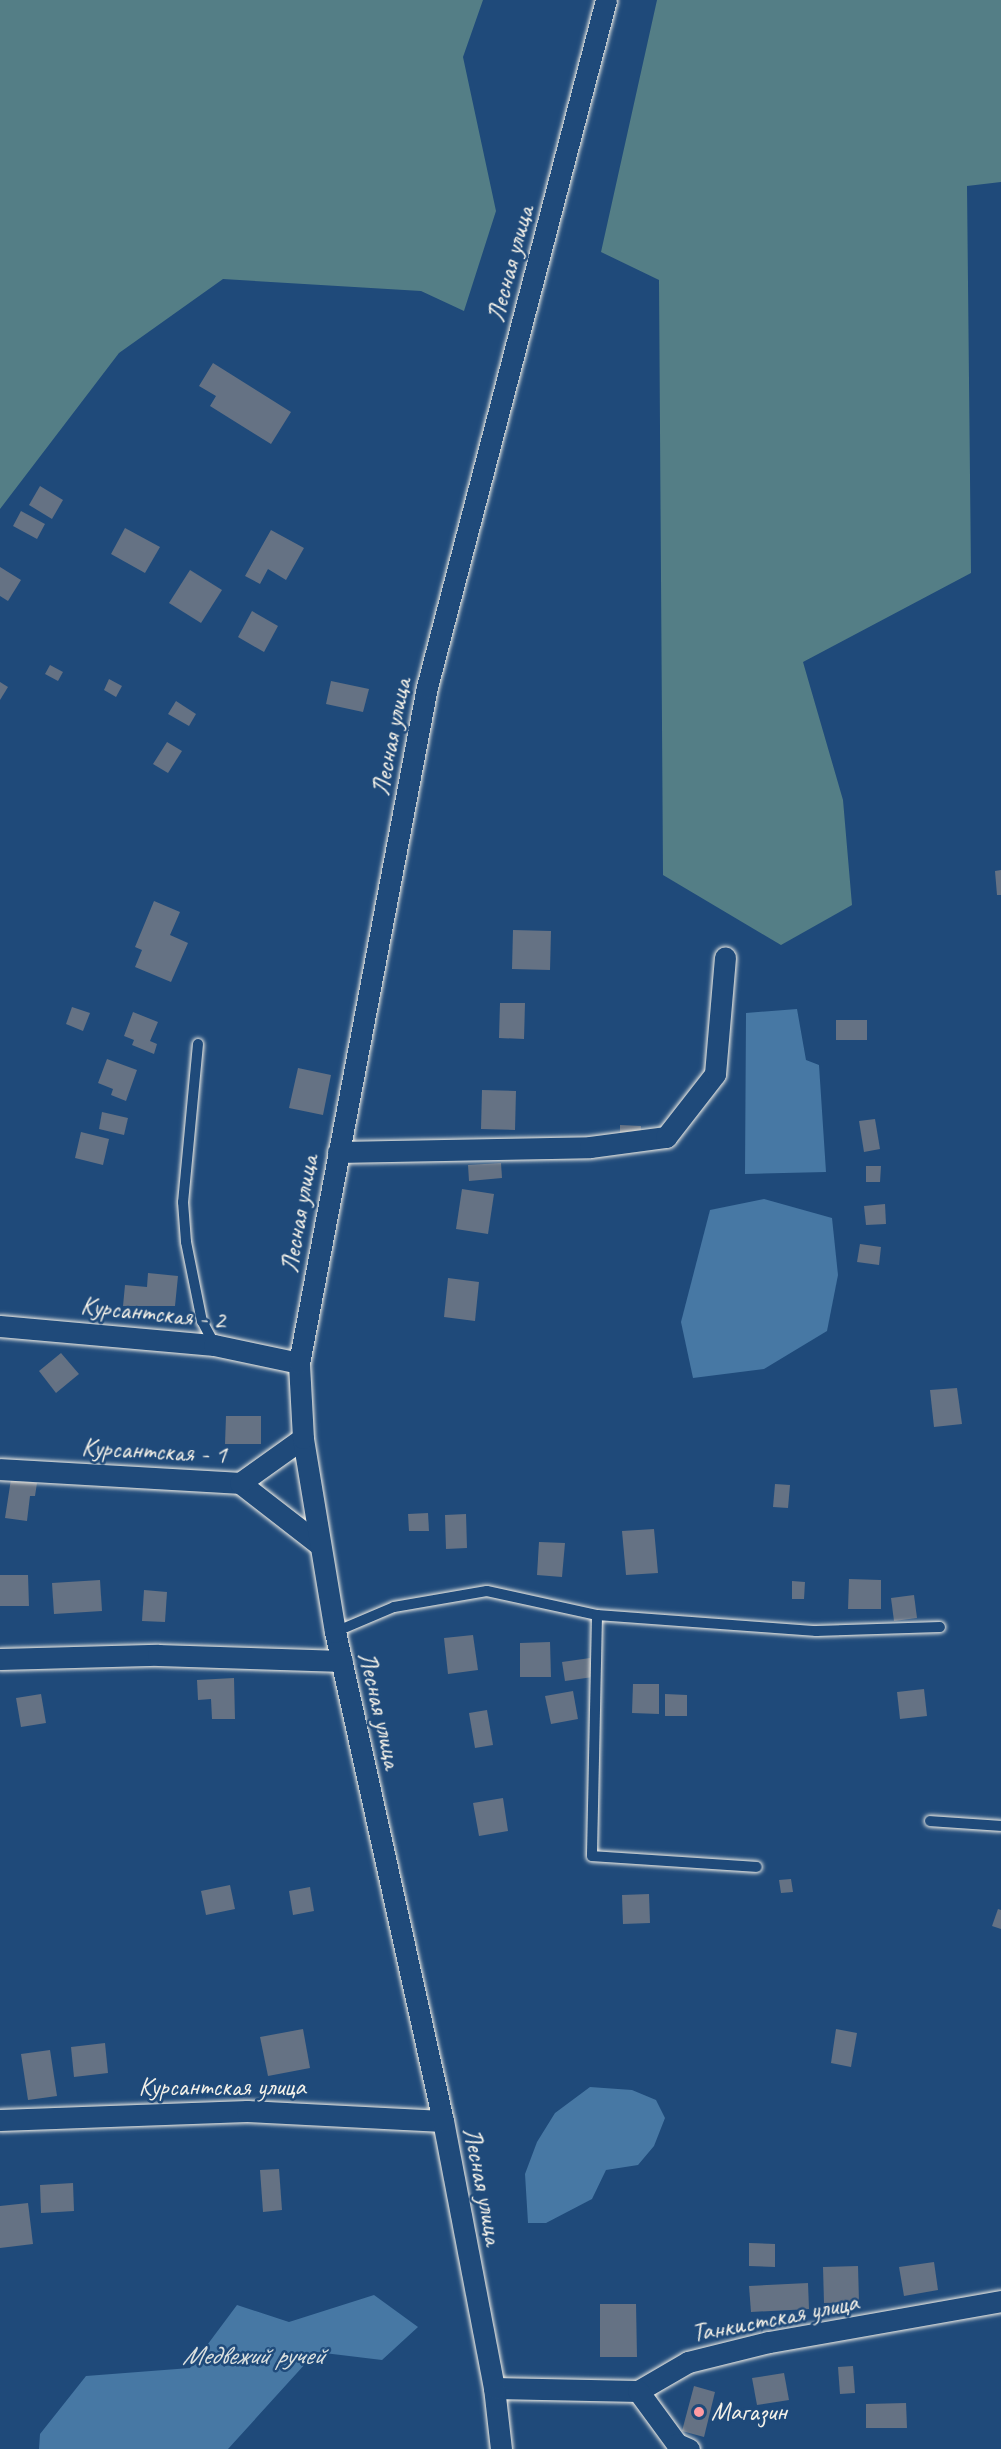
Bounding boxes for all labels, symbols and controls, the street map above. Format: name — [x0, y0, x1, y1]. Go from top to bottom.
street label: Лесная улица — [480, 203, 540, 325]
street label: Лесная улица — [364, 676, 418, 798]
street label: Лесная улица — [273, 1153, 325, 1275]
street label: Курсантская - 2 — [79, 1290, 227, 1336]
street label: Курсантская - 1 — [81, 1432, 227, 1470]
street label: Лесная улица — [351, 1649, 409, 1771]
street label: Курсантская улица — [138, 2071, 306, 2103]
street label: Лесная улица — [456, 2125, 510, 2247]
street label: Танкистская улица — [688, 2286, 862, 2350]
water label: Медвежий ручей — [182, 2340, 324, 2372]
place label: Магазин — [711, 2396, 787, 2428]
marker: Магазин — [692, 2405, 706, 2419]

